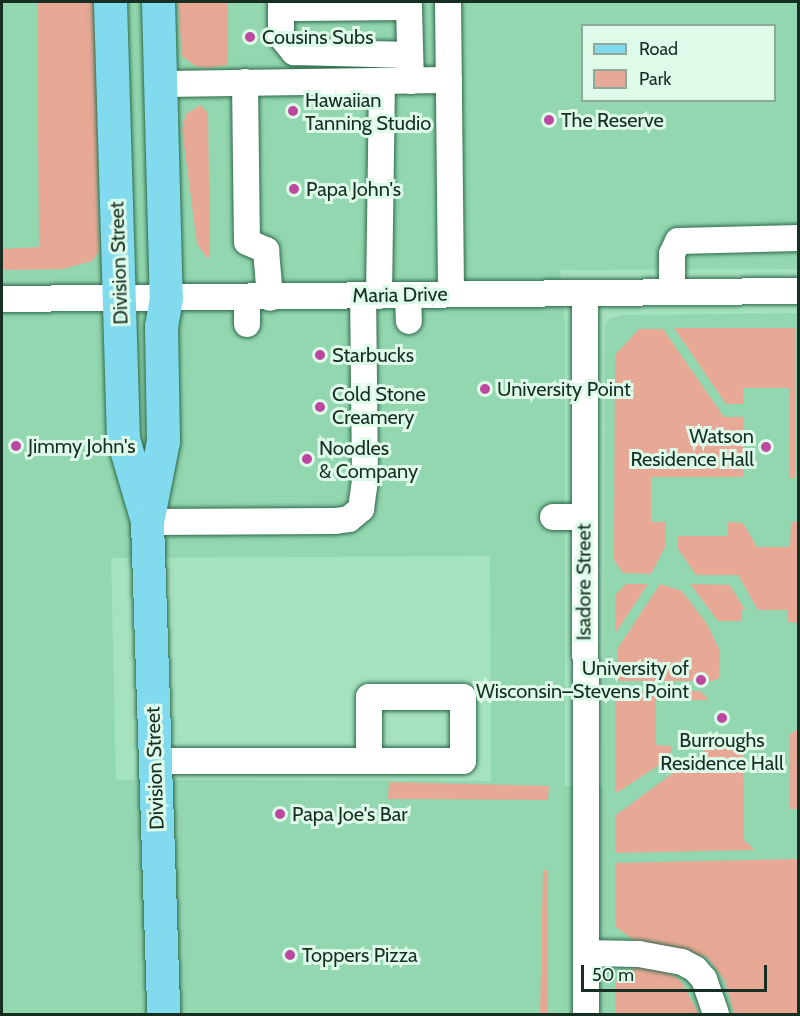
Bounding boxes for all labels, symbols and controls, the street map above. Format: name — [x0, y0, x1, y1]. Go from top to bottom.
legend — [581, 24, 776, 102]
place label: Cousins Subs — [262, 25, 373, 49]
marker: Cousins Subs — [243, 30, 257, 44]
text: Road — [639, 38, 678, 60]
text: Park — [639, 68, 671, 90]
place label: Hawaiian Tanning Studio — [305, 88, 431, 135]
marker: Hawaiian Tanning Studio — [286, 104, 300, 118]
place label: The Reserve — [561, 108, 664, 132]
marker: The Reserve — [542, 113, 556, 127]
place label: Papa John's — [306, 177, 401, 201]
marker: Papa John's — [287, 182, 301, 196]
street label: Division Street — [105, 201, 133, 325]
street label: Maria Drive — [352, 282, 448, 308]
place label: Starbucks — [332, 343, 414, 367]
marker: Starbucks — [313, 348, 327, 362]
place label: University Point — [497, 377, 631, 401]
marker: University Point — [478, 382, 492, 396]
place label: Cold Stone Creamery — [332, 383, 426, 430]
marker: Cold Stone Creamery — [313, 400, 327, 414]
place label: Watson Residence Hall — [630, 424, 754, 471]
place label: Jimmy John's — [28, 434, 136, 458]
place label: Noodles & Company — [319, 436, 418, 483]
marker: Jimmy John's — [9, 439, 23, 453]
marker: Watson Residence Hall — [759, 440, 773, 454]
marker: Noodles & Company — [300, 452, 314, 466]
street label: Isadore Street — [572, 523, 596, 641]
place label: University of Wisconsin–Stevens Point — [476, 656, 689, 703]
marker: University of Wisconsin–Stevens Point — [694, 673, 708, 687]
street label: Division Street — [141, 706, 169, 830]
marker: Burroughs Residence Hall — [715, 711, 729, 725]
place label: Burroughs Residence Hall — [660, 728, 784, 775]
place label: Papa Joe's Bar — [292, 802, 408, 826]
marker: Papa Joe's Bar — [273, 807, 287, 821]
place label: Toppers Pizza — [302, 943, 418, 967]
marker: Toppers Pizza — [283, 948, 297, 962]
scale bar — [584, 953, 770, 991]
text: 50 m — [592, 964, 634, 986]

